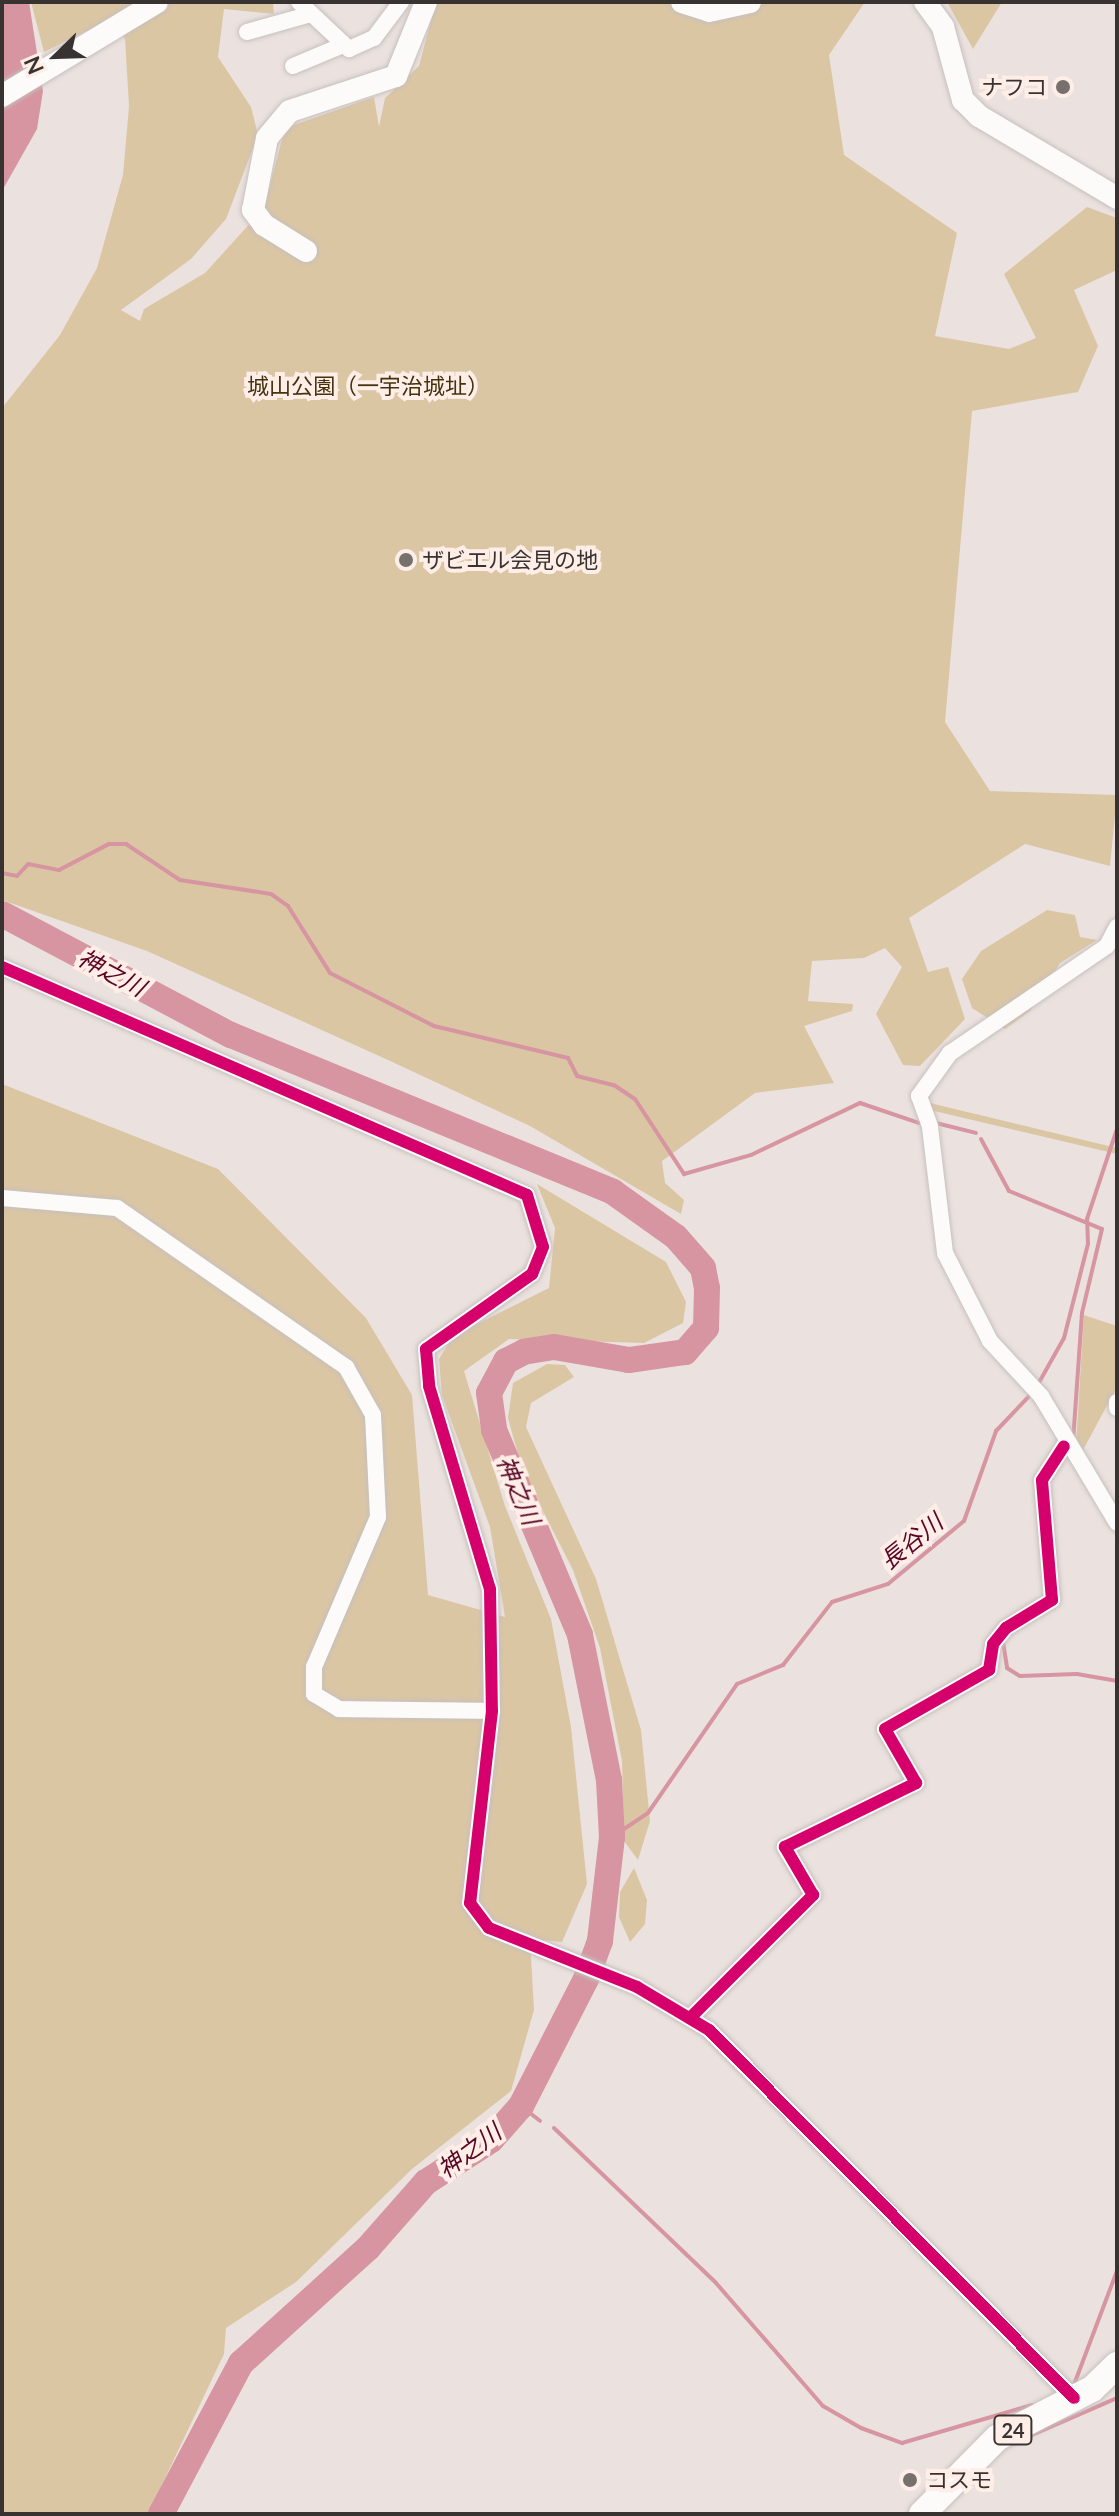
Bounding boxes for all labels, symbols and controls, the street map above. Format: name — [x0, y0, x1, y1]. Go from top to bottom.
north arrow — [16, 16, 96, 96]
text: N — [18, 53, 49, 79]
place label: ナフコ — [981, 74, 1047, 100]
marker: ナフコ — [1054, 78, 1072, 96]
park label: 城山公園（一宇治城址） — [247, 373, 489, 399]
place label: ザビエル会見の地 — [422, 547, 598, 573]
marker: ザビエル会見の地 — [397, 551, 415, 569]
water label: 神之川 — [73, 942, 151, 1002]
water label: 神之川 — [492, 1451, 546, 1529]
water label: 長谷川 — [874, 1507, 948, 1575]
water label: 神之川 — [432, 2117, 506, 2183]
road number: 24 — [993, 2414, 1033, 2446]
place label: コスモ — [926, 2467, 992, 2493]
marker: コスモ — [901, 2471, 919, 2489]

